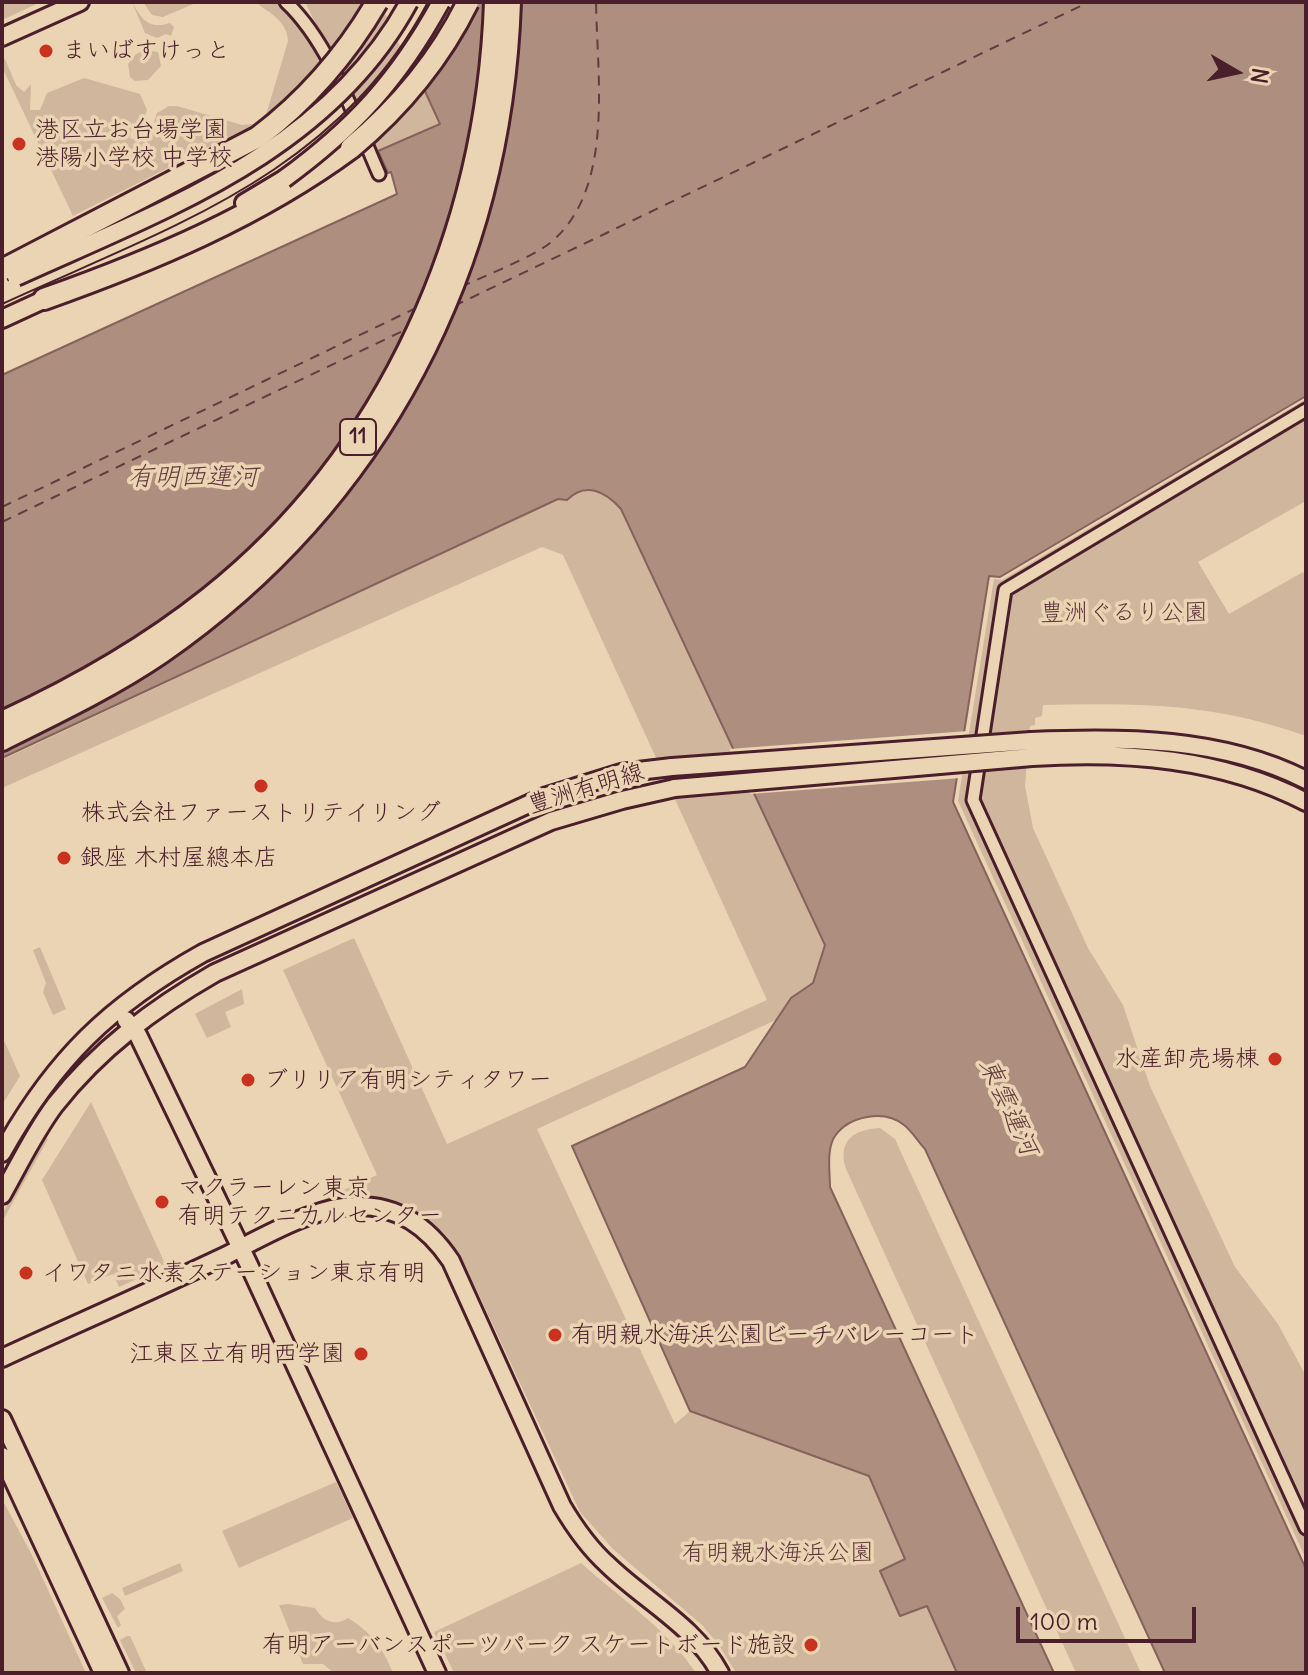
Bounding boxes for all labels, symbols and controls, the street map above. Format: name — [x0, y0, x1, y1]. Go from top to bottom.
north arrow — [1196, 32, 1276, 112]
place label: まいばすけっと — [62, 37, 230, 65]
marker: まいばすけっと — [37, 42, 55, 60]
text: N — [1245, 66, 1275, 85]
place label: 港区立お台場学園 港陽小学校 中学校 — [35, 116, 233, 172]
marker: 港区立お台場学園 港陽小学校 中学校 — [10, 135, 28, 153]
road number: 11 — [340, 419, 376, 455]
water label: 有明西運河 — [128, 462, 258, 494]
park label: 豊洲ぐるり公園 — [1040, 599, 1208, 627]
street label: 豊洲有明線 — [524, 758, 648, 820]
marker: 株式会社ファーストリテイリング — [252, 777, 270, 795]
place label: 株式会社ファーストリテイリング — [81, 799, 441, 827]
place label: 銀座 木村屋總本店 — [80, 844, 278, 872]
marker: 銀座 木村屋總本店 — [55, 849, 73, 867]
place label: 水産卸売場棟 — [1115, 1045, 1259, 1073]
marker: 水産卸売場棟 — [1266, 1050, 1284, 1068]
water label: 東雲運河 — [972, 1053, 1044, 1161]
place label: ブリリア有明シティタワー — [264, 1066, 552, 1094]
marker: ブリリア有明シティタワー — [239, 1071, 257, 1089]
place label: マクラーレン東京 有明テクニカルセンター — [178, 1174, 442, 1230]
marker: マクラーレン東京 有明テクニカルセンター — [153, 1193, 171, 1211]
place label: イワタニ水素ステーション東京有明 — [42, 1259, 426, 1287]
marker: イワタニ水素ステーション東京有明 — [17, 1264, 35, 1282]
place label: 有明親水海浜公園ビーチバレーコート — [571, 1321, 979, 1349]
marker: 有明親水海浜公園ビーチバレーコート — [546, 1326, 564, 1344]
place label: 江東区立有明西学園 — [129, 1340, 345, 1368]
marker: 江東区立有明西学園 — [352, 1345, 370, 1363]
park label: 有明親水海浜公園 — [682, 1539, 874, 1567]
scale bar — [1020, 1591, 1200, 1641]
text: 100 m — [1030, 1606, 1098, 1636]
place label: 有明アーバンスポーツパーク スケートボード施設 — [262, 1631, 795, 1659]
marker: 有明アーバンスポーツパーク スケートボード施設 — [802, 1636, 820, 1654]

